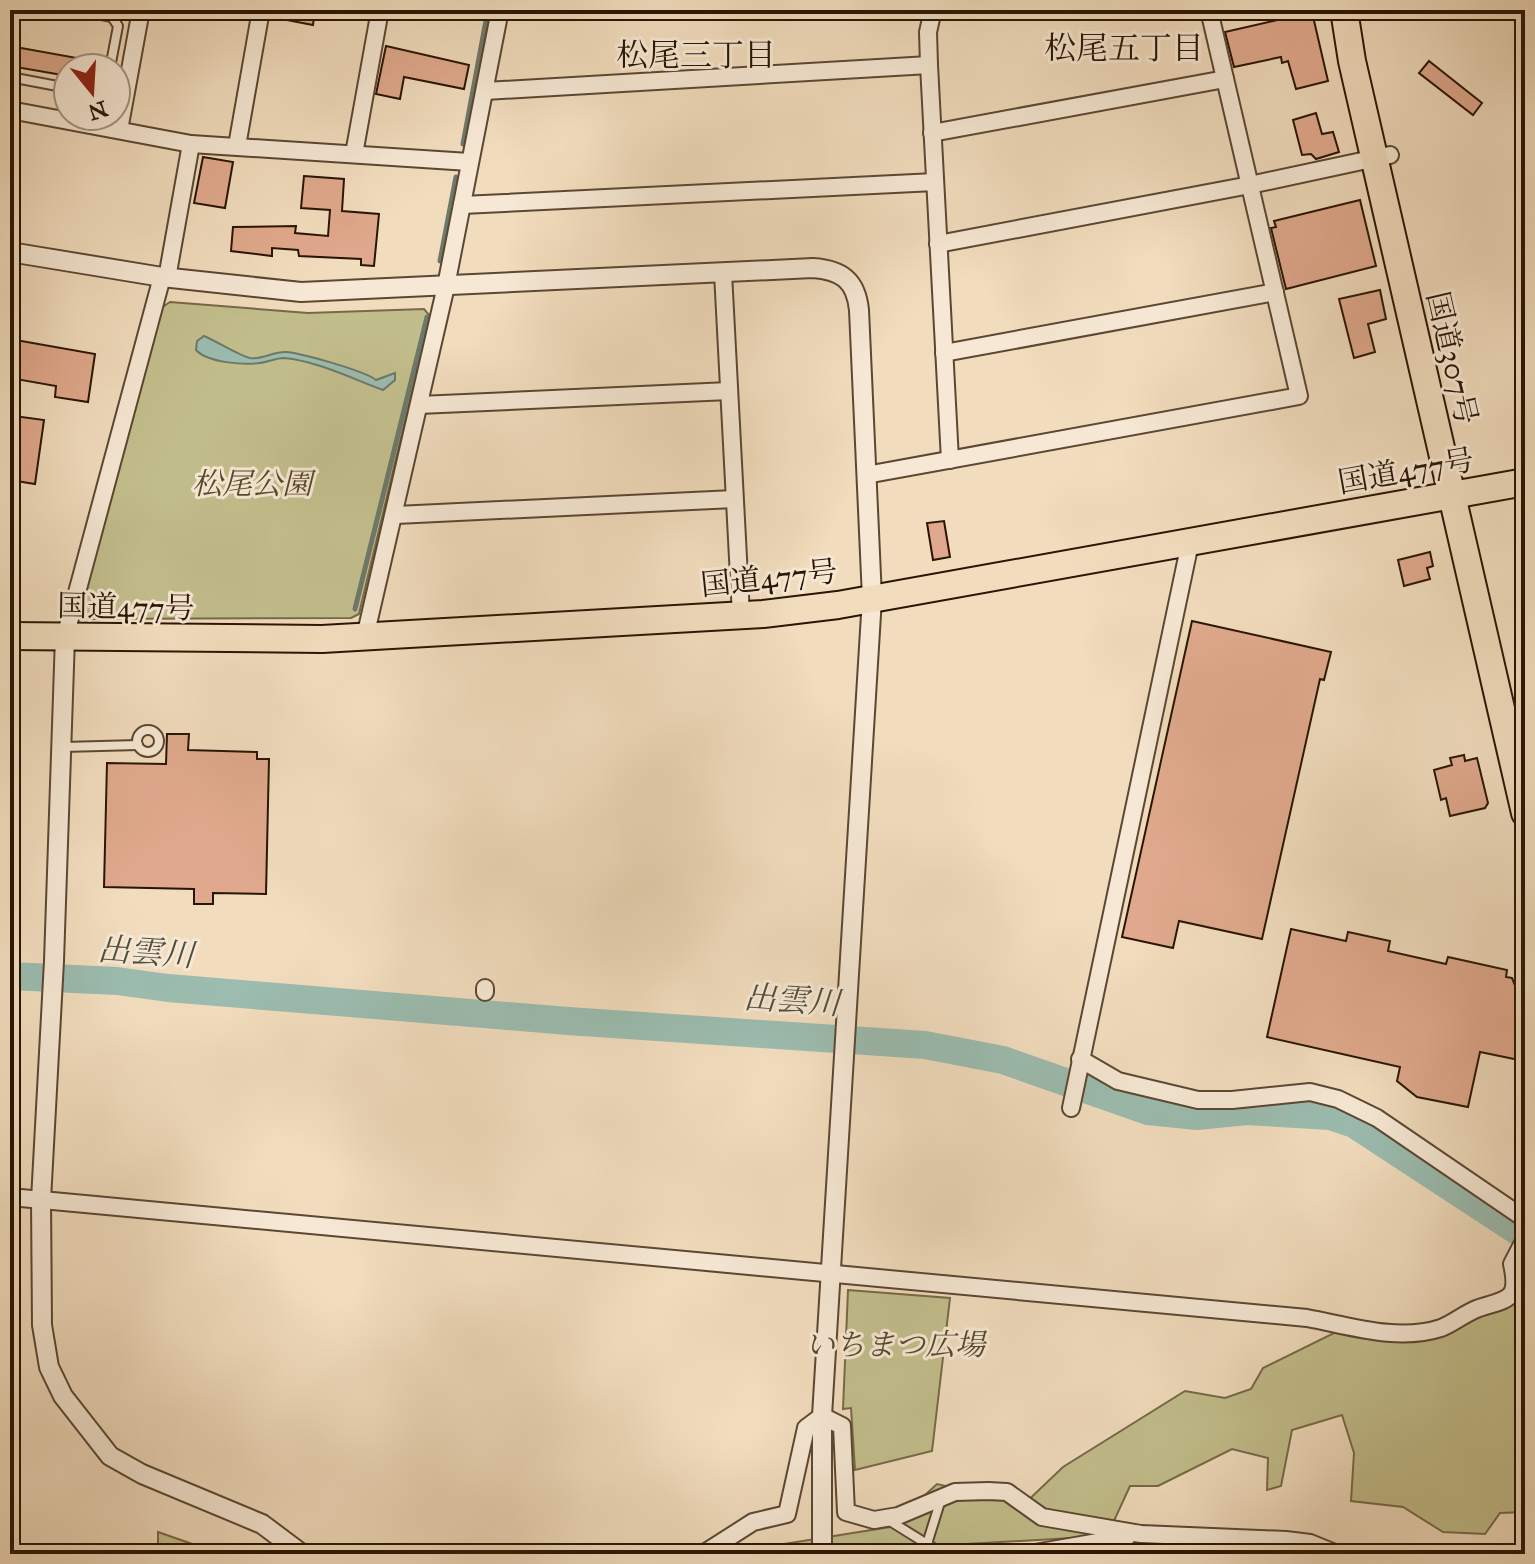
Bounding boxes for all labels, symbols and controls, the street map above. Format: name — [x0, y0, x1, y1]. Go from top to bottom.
district label: 松尾五丁目 — [1044, 29, 1204, 68]
district label: 松尾三丁目 — [616, 36, 776, 75]
north arrow — [52, 52, 132, 132]
text: N — [85, 95, 111, 126]
street label: 国道307号 — [1419, 288, 1485, 428]
street label: 国道477号 — [1335, 441, 1477, 501]
park label: 松尾公園 — [192, 466, 317, 502]
street label: 国道477号 — [699, 553, 839, 603]
street label: 国道477号 — [57, 588, 195, 626]
water label: 出雲川 — [97, 930, 198, 976]
water label: 出雲川 — [743, 978, 844, 1024]
park label: いちまつ広場 — [805, 1327, 988, 1363]

